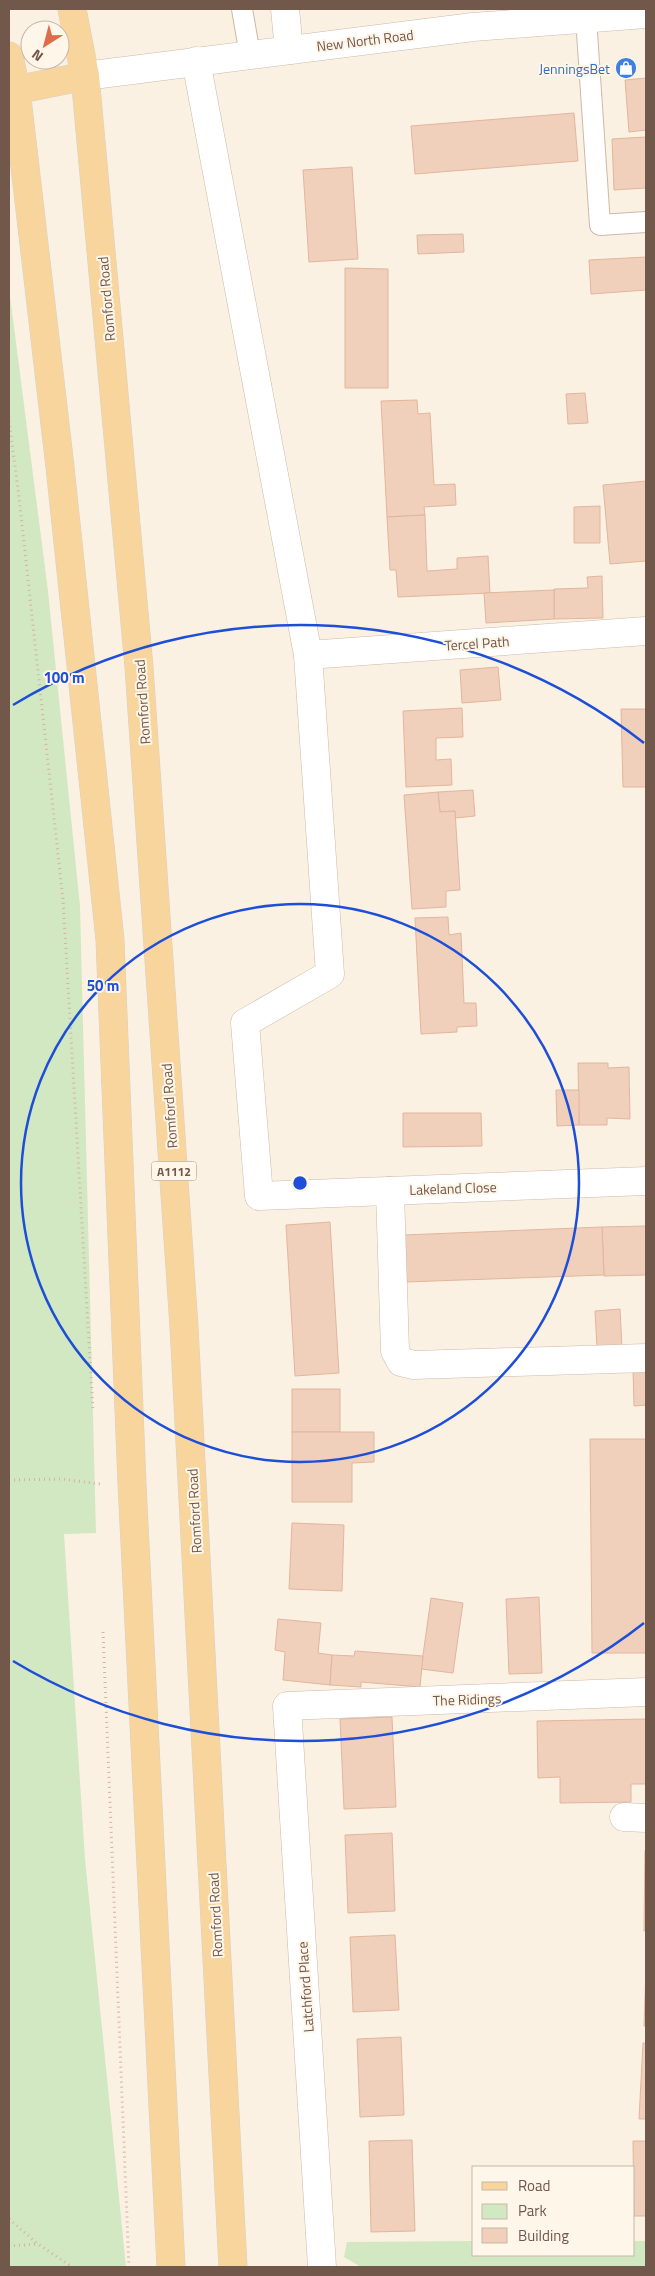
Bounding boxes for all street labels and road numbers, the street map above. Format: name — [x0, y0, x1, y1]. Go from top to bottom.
street label: New North Road — [315, 24, 415, 56]
street label: Romford Road — [92, 256, 120, 342]
street label: Tercel Path — [444, 630, 510, 656]
street label: Romford Road — [129, 659, 155, 745]
street label: Romford Road — [156, 1063, 182, 1149]
road number: A1112 — [152, 1162, 196, 1180]
street label: Lakeland Close — [409, 1176, 497, 1200]
street label: Romford Road — [181, 1468, 207, 1554]
street label: The Ridings — [432, 1687, 502, 1711]
street label: Romford Road — [202, 1872, 228, 1958]
street label: Latchford Place — [291, 1941, 319, 2033]

